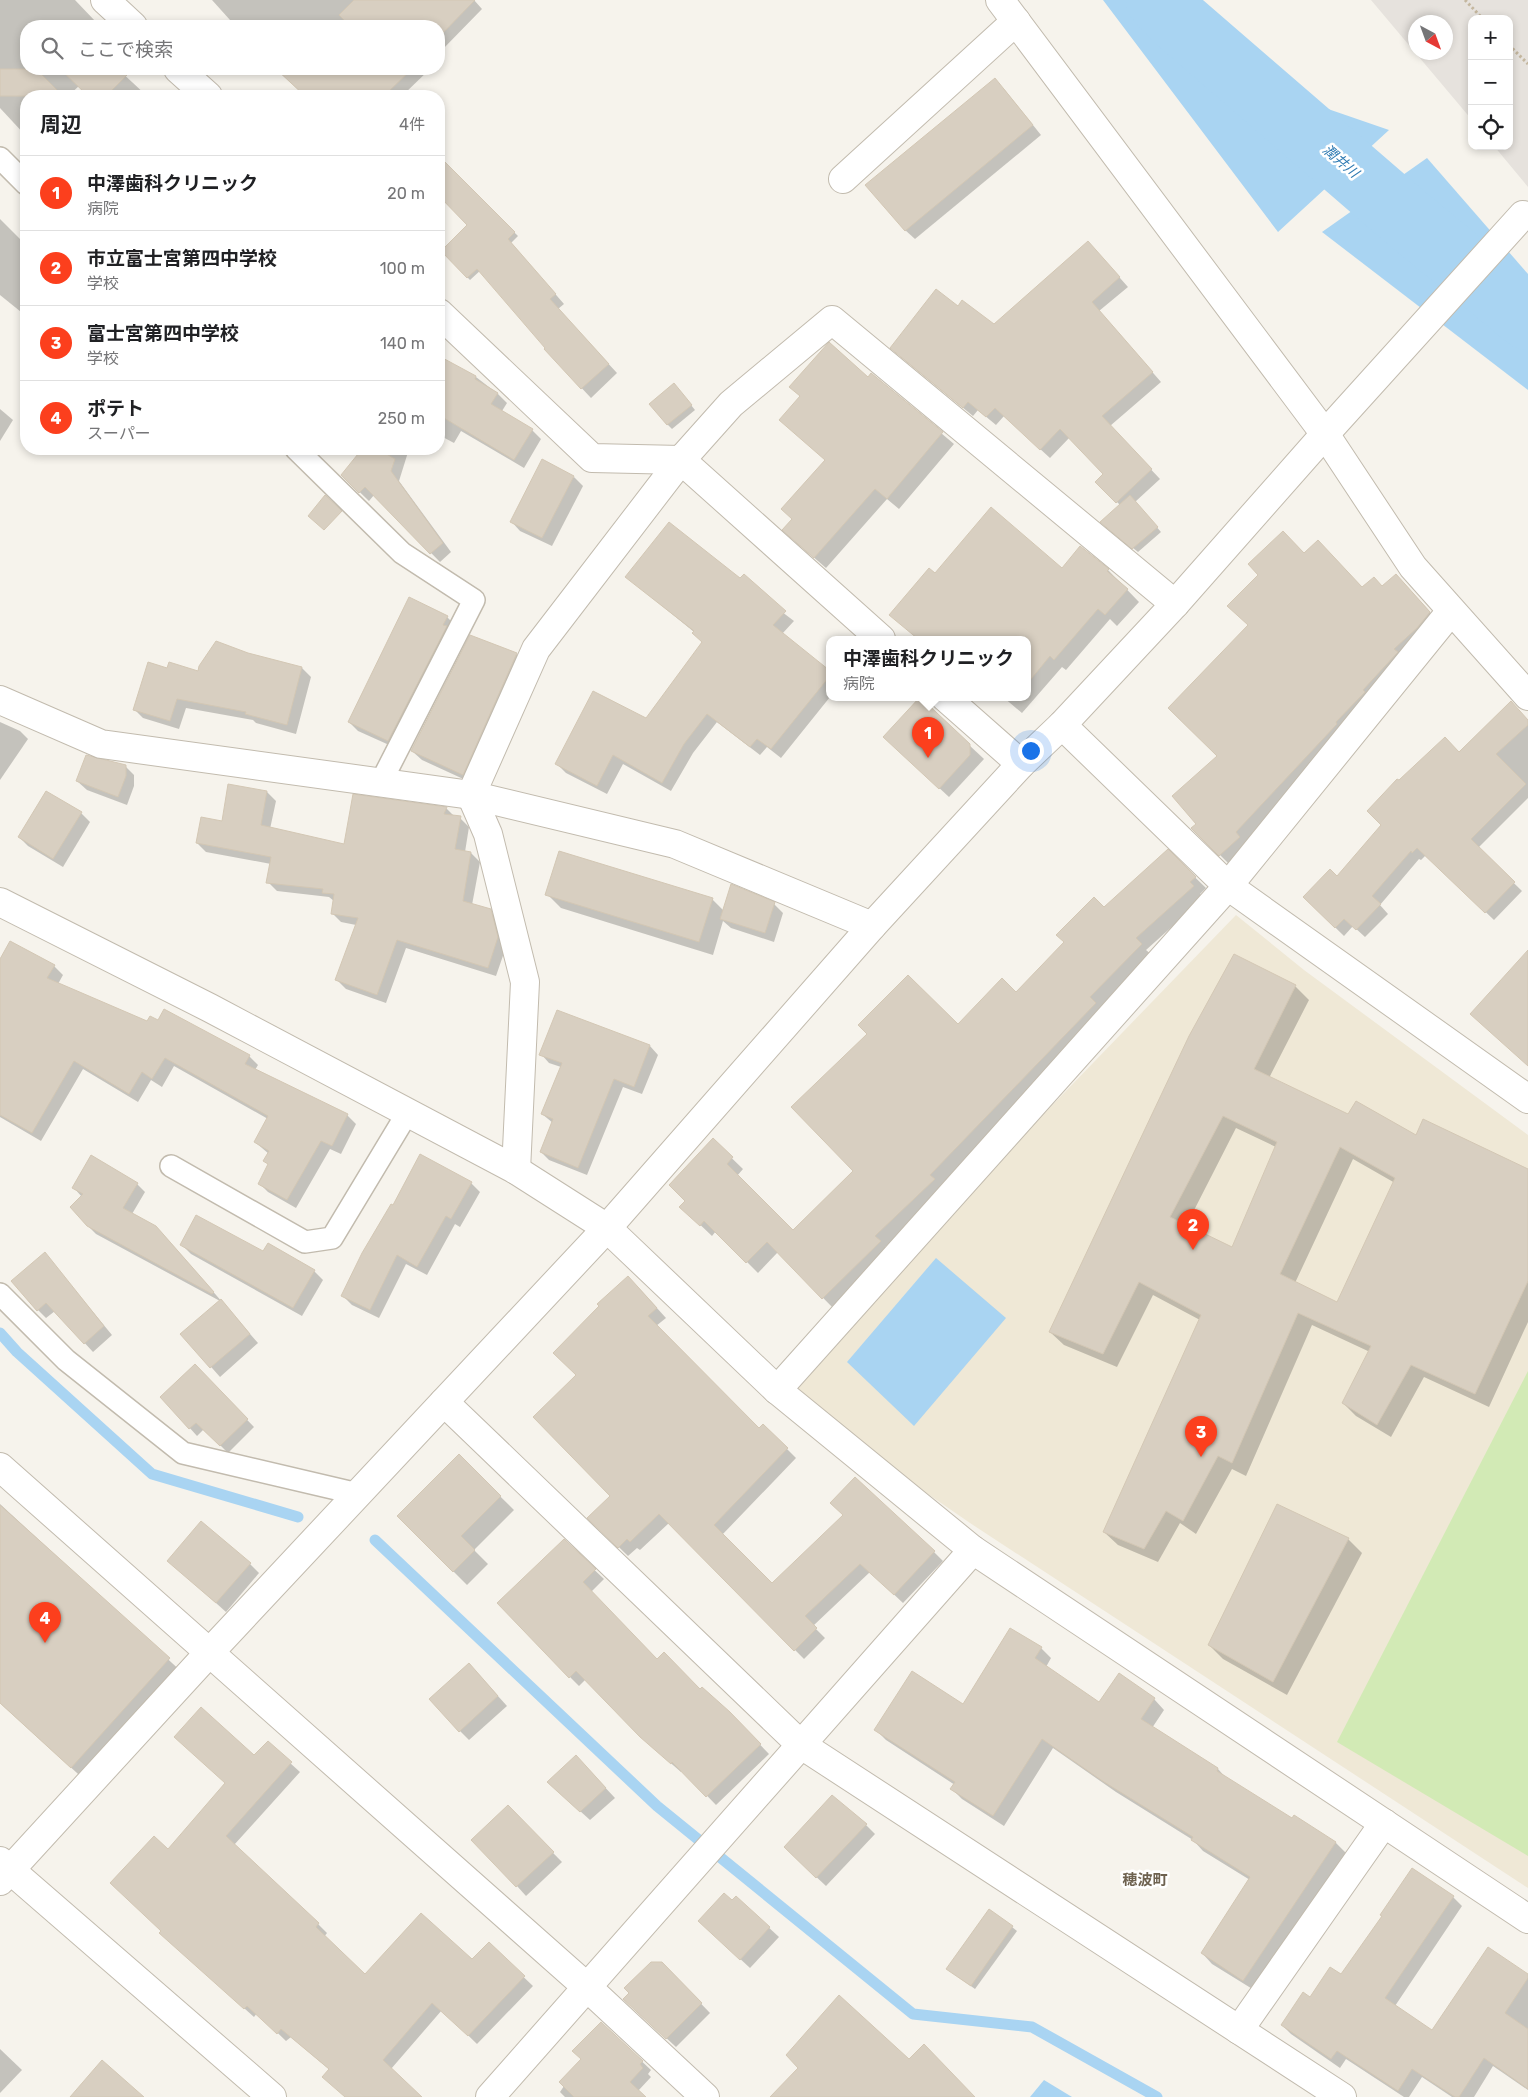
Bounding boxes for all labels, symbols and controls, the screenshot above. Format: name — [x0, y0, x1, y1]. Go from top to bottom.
north arrow — [1408, 15, 1453, 60]
map controls — [1468, 15, 1513, 150]
button: + — [1468, 15, 1513, 60]
search box — [20, 20, 445, 75]
icon: search — [38, 34, 66, 62]
text: ここで検索 — [78, 38, 173, 61]
button: − — [1468, 60, 1513, 105]
button: locate — [1468, 105, 1513, 150]
text: 周辺 — [40, 112, 82, 137]
text: 4件 — [399, 115, 425, 134]
water label: 潤井川 — [1319, 141, 1364, 183]
text: 中澤歯科クリニック — [87, 172, 258, 195]
text: 1 — [52, 184, 60, 203]
text: 20 m — [387, 184, 425, 203]
text: 病院 — [87, 199, 119, 218]
text: 市立富士宮第四中学校 — [87, 247, 277, 270]
text: 2 — [51, 259, 61, 278]
text: 100 m — [380, 259, 425, 278]
text: 学校 — [87, 274, 119, 293]
text: 富士宮第四中学校 — [87, 322, 239, 345]
text: 3 — [51, 334, 61, 353]
text: 140 m — [380, 334, 425, 353]
text: 学校 — [87, 349, 119, 368]
text: ポテト — [87, 397, 144, 420]
text: 4 — [51, 409, 61, 428]
text: 250 m — [378, 409, 425, 428]
text: スーパー — [87, 424, 151, 443]
popup — [826, 636, 1031, 701]
text: 中澤歯科クリニック — [843, 647, 1014, 670]
text: 病院 — [843, 674, 875, 693]
pin: 1 — [912, 717, 944, 758]
your location — [1018, 738, 1044, 764]
pin: 2 — [1177, 1209, 1209, 1250]
pin: 3 — [1185, 1416, 1217, 1457]
pin: 4 — [29, 1602, 61, 1643]
district label: 穂波町 — [1122, 1871, 1168, 1889]

